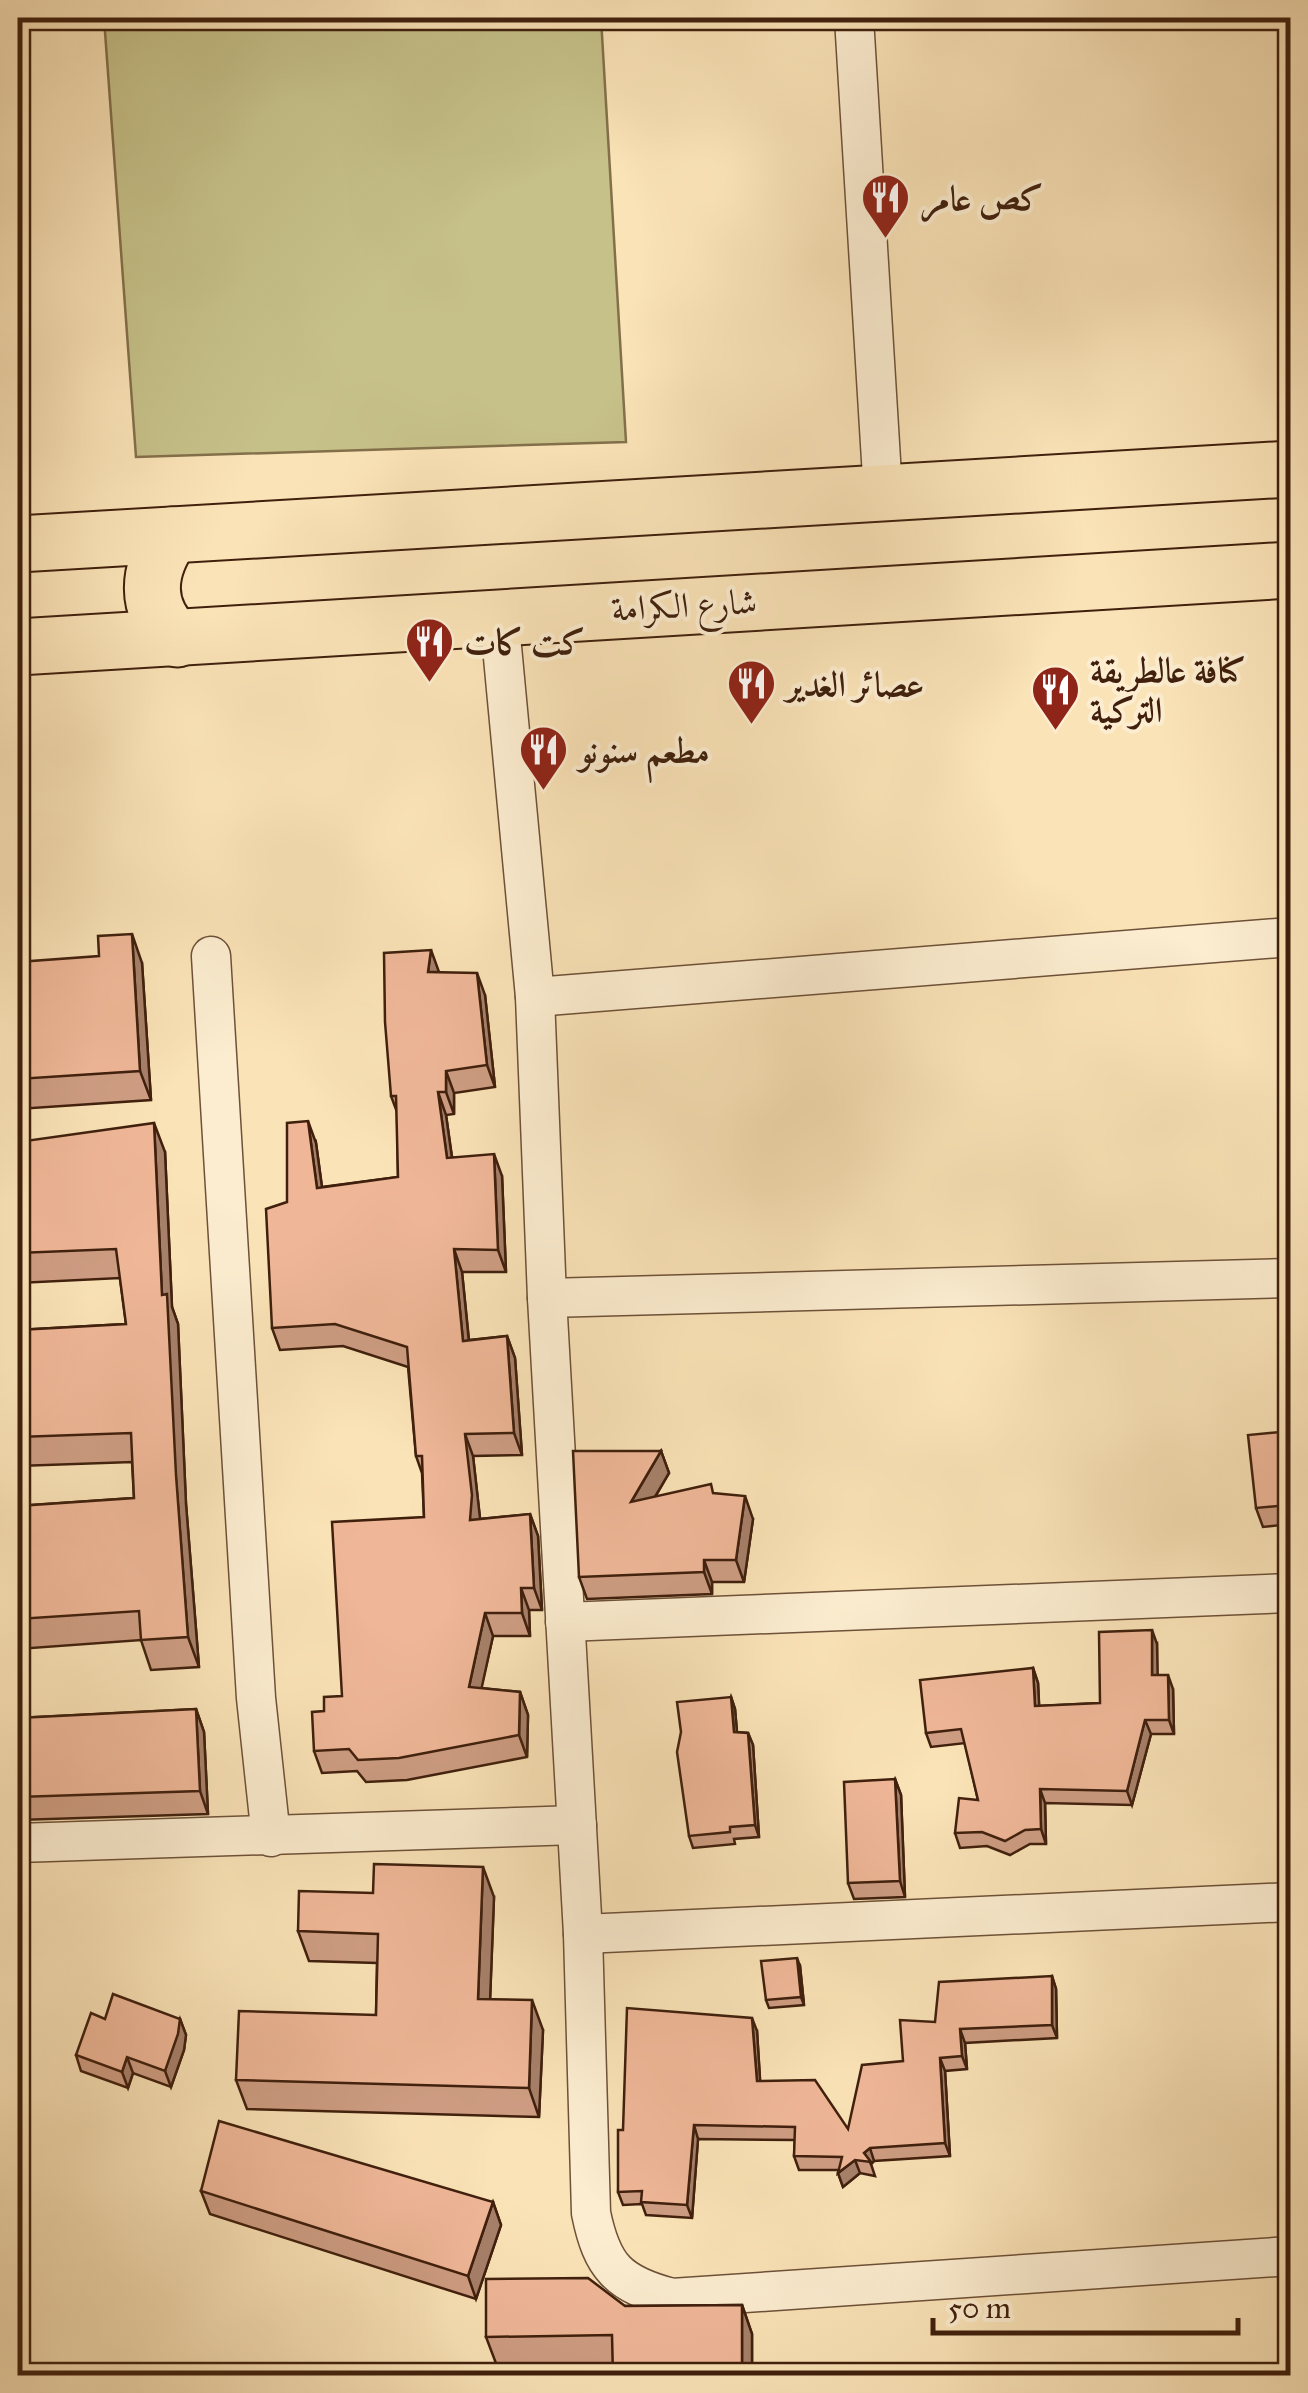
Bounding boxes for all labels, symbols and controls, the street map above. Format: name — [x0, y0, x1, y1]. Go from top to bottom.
restaurant icon: كص عامر — [860, 172, 912, 240]
place label: كص عامر — [921, 177, 1043, 223]
street label: شارع الكرامة — [610, 580, 758, 638]
restaurant icon: كت كات — [403, 616, 455, 684]
place label: كت كات — [464, 621, 585, 664]
place label: كنافة عالطريقة التركية — [1090, 649, 1246, 732]
restaurant icon: عصائر الغدير — [725, 658, 777, 726]
place label: عصائر الغدير — [782, 663, 924, 706]
restaurant icon: كنافة عالطريقة التركية — [1029, 664, 1081, 732]
restaurant icon: مطعم سنونو — [518, 724, 570, 792]
place label: مطعم سنونو — [575, 729, 710, 783]
scale bar — [933, 2273, 1238, 2335]
text: 50 m — [948, 2290, 1011, 2326]

